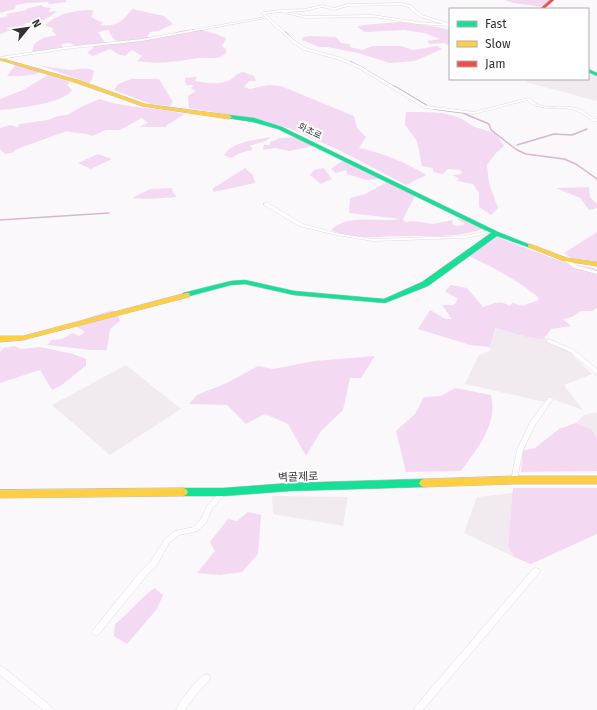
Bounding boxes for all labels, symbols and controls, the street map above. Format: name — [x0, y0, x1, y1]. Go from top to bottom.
north arrow — [8, 8, 48, 48]
legend — [449, 8, 589, 80]
text: N — [29, 17, 44, 30]
text: Fast — [485, 17, 507, 31]
text: Slow — [485, 37, 511, 51]
text: Jam — [485, 57, 505, 71]
street label: 화초로 — [297, 121, 323, 141]
street label: 벽골제로 — [278, 470, 318, 484]

